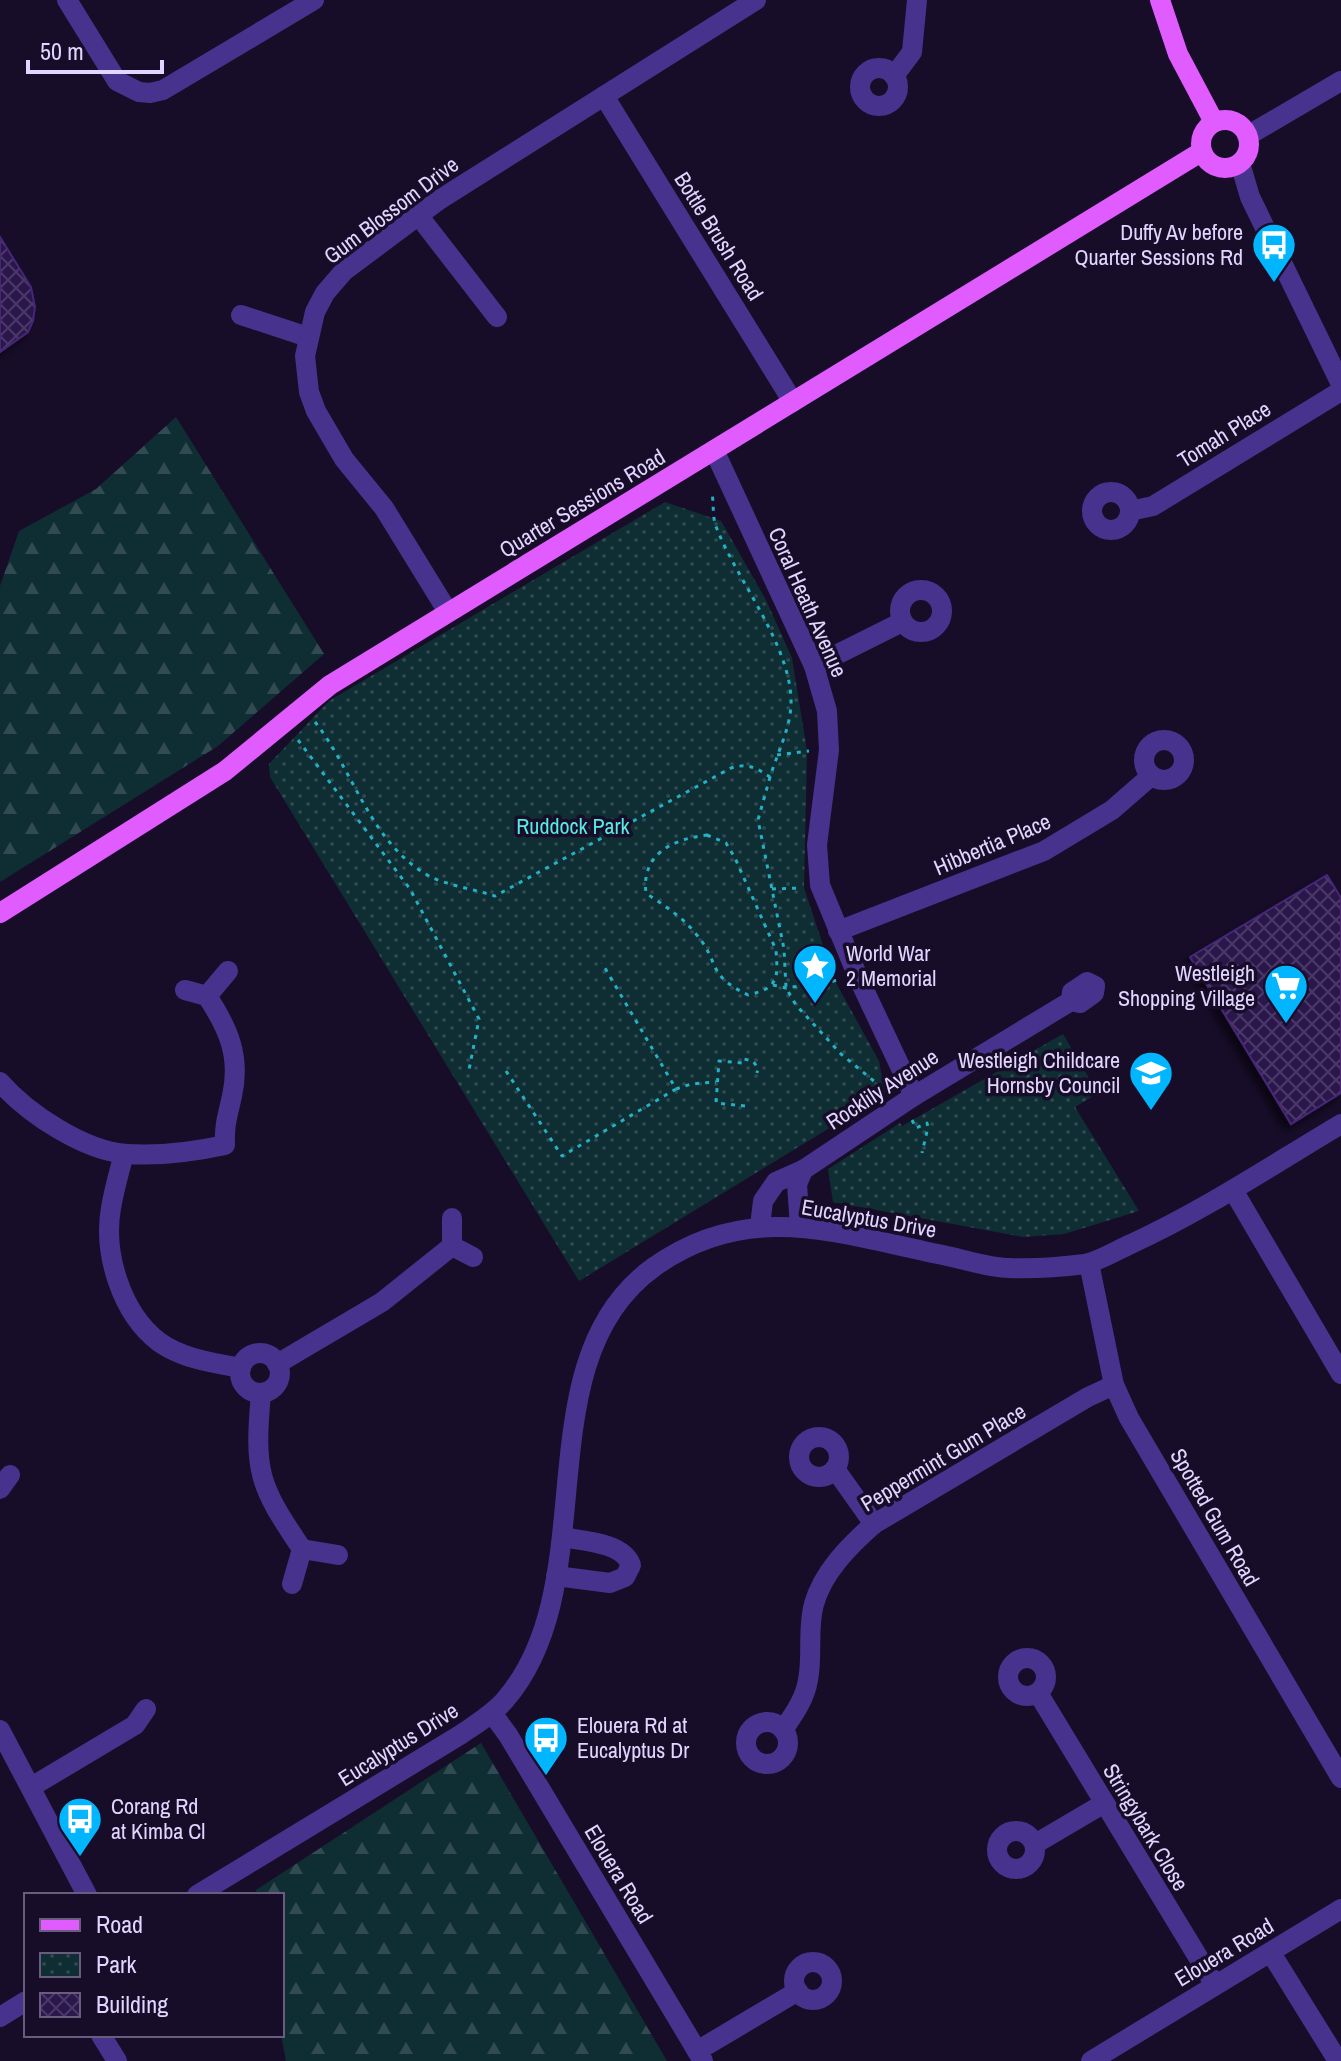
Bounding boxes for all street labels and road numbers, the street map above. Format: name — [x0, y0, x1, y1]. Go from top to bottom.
street label: Gum Blossom Drive — [318, 149, 464, 271]
street label: Bottle Brush Road — [667, 166, 771, 306]
street label: Tomah Place — [1172, 394, 1276, 474]
street label: Quarter Sessions Road — [493, 442, 671, 564]
street label: Coral Heath Avenue — [762, 522, 854, 682]
street label: Hibbertia Place — [929, 806, 1055, 882]
street label: Rocklily Avenue — [820, 1042, 944, 1136]
street label: Eucalyptus Drive — [799, 1191, 939, 1245]
street label: Peppermint Gum Place — [855, 1396, 1031, 1518]
street label: Spotted Gum Road — [1163, 1443, 1267, 1591]
street label: Eucalyptus Drive — [332, 1695, 464, 1793]
street label: Stringybark Close — [1096, 1758, 1196, 1896]
street label: Elouera Road — [578, 1819, 660, 1929]
street label: Elouera Road — [1169, 1911, 1279, 1993]

